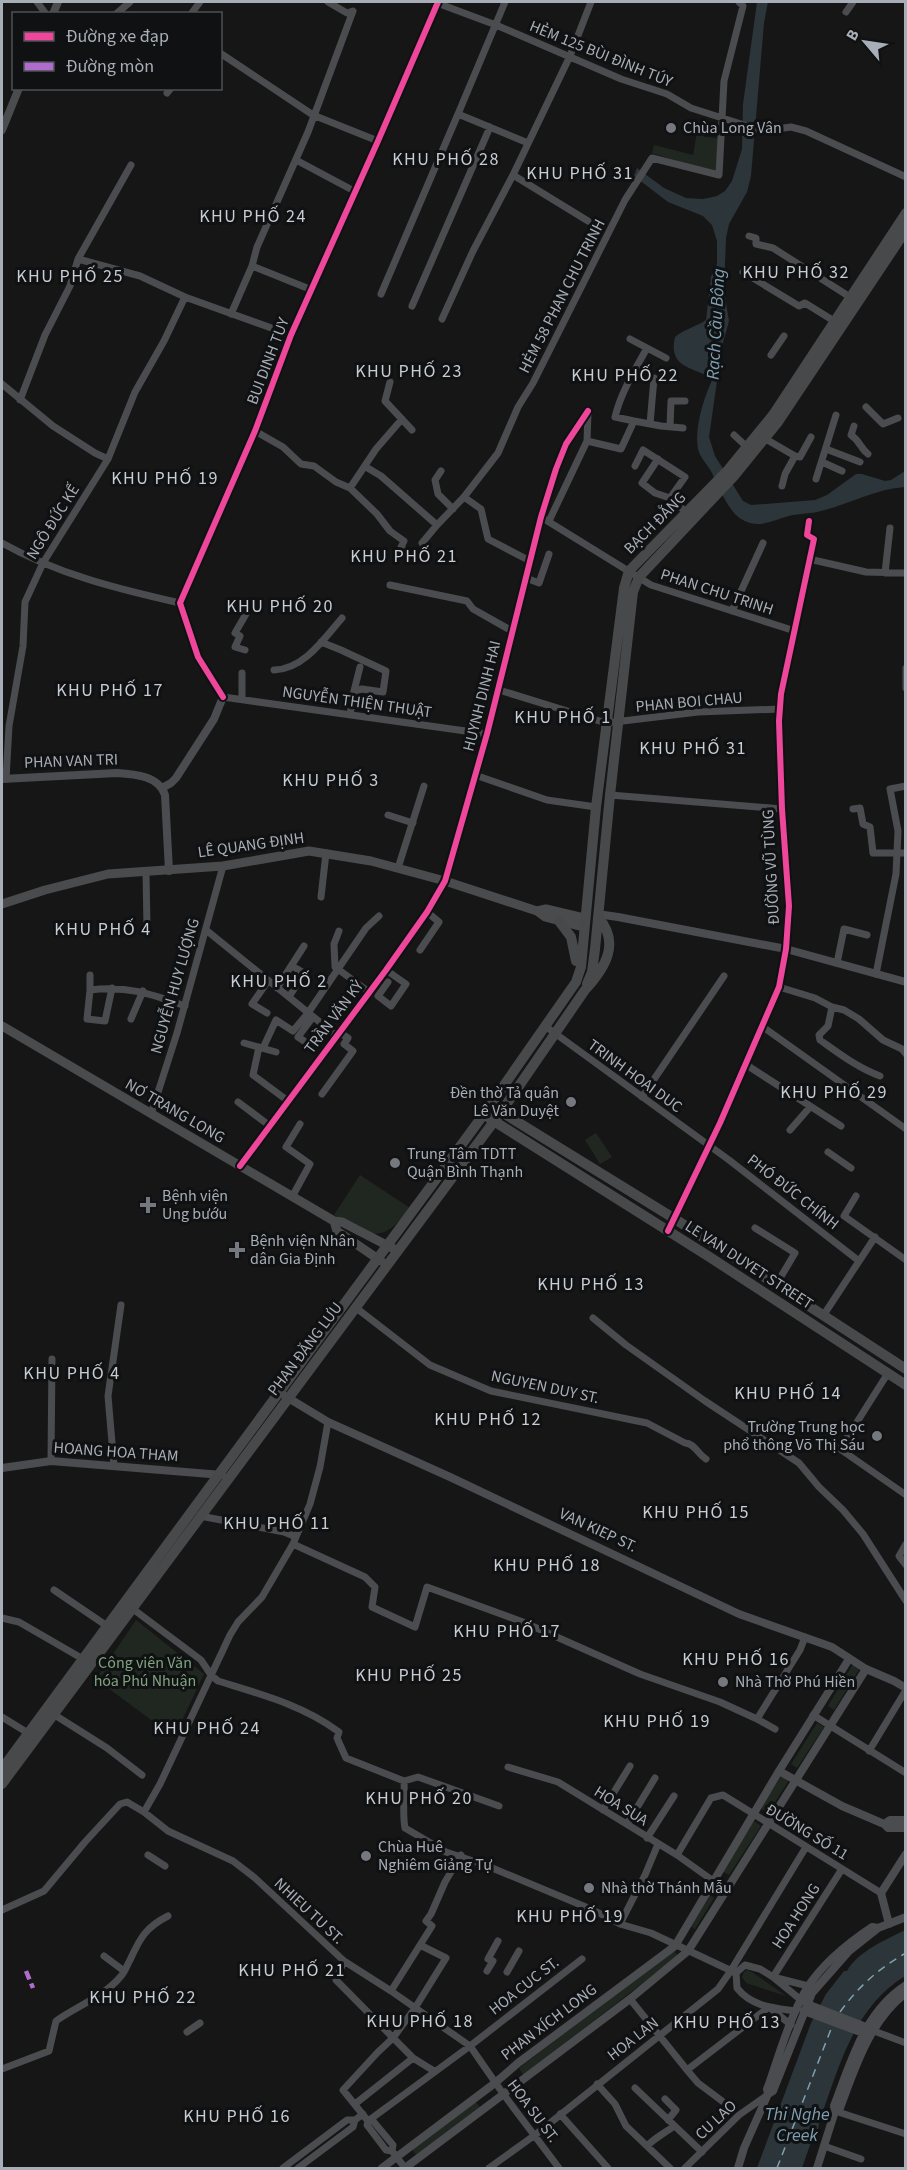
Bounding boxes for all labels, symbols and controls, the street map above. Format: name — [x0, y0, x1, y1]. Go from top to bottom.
legend — [12, 12, 222, 90]
north arrow — [835, 12, 895, 72]
street label: HẺM 125 BÙI ĐÌNH TÚY — [526, 15, 676, 93]
text: Đường xe đạp — [66, 24, 169, 49]
text: B — [841, 25, 865, 45]
text: Đường mòn — [66, 54, 154, 79]
place label: Chùa Long Vân — [683, 117, 782, 139]
marker: Chùa Long Vân — [664, 121, 678, 135]
district label: KHU PHỐ 28 — [392, 147, 500, 172]
district label: KHU PHỐ 31 — [526, 161, 634, 186]
district label: KHU PHỐ 24 — [199, 204, 307, 229]
street label: HẺM 58 PHAN CHU TRINH — [514, 215, 610, 377]
district label: KHU PHỐ 32 — [742, 260, 850, 285]
district label: KHU PHỐ 25 — [16, 264, 124, 289]
water label: Rạch Cầu Bông — [701, 268, 731, 380]
street label: BUI DINH TUY — [241, 314, 295, 408]
district label: KHU PHỐ 23 — [355, 359, 463, 384]
district label: KHU PHỐ 22 — [571, 363, 679, 388]
district label: KHU PHỐ 19 — [111, 466, 219, 491]
street label: NGÔ ĐỨC KẾ — [21, 480, 85, 564]
street label: BẠCH ĐẰNG — [619, 487, 691, 559]
district label: KHU PHỐ 21 — [350, 544, 458, 569]
street label: PHAN CHU TRINH — [658, 563, 776, 621]
district label: KHU PHỐ 20 — [226, 594, 334, 619]
street label: HUYNH DINH HAI — [458, 638, 506, 754]
district label: KHU PHỐ 17 — [56, 678, 164, 703]
street label: NGUYỄN THIỆN THUẬT — [281, 681, 434, 723]
street label: PHAN BOI CHAU — [634, 686, 744, 718]
district label: KHU PHỐ 1 — [514, 705, 612, 730]
district label: KHU PHỐ 31 — [639, 736, 747, 761]
street label: PHAN VAN TRI — [24, 748, 118, 774]
district label: KHU PHỐ 3 — [282, 768, 380, 793]
street label: ĐƯỜNG VŨ TÙNG — [757, 809, 785, 925]
street label: LÊ QUANG ĐỊNH — [196, 827, 306, 863]
street label: NGUYỄN HUY LƯỢNG — [145, 916, 205, 1056]
district label: KHU PHỐ 4 — [54, 917, 152, 942]
district label: KHU PHỐ 2 — [230, 969, 328, 994]
street label: TRẦN VĂN KỶ — [299, 975, 369, 1058]
street label: TRINH HOAI DUC — [583, 1034, 687, 1118]
street label: NƠ TRANG LONG — [121, 1073, 229, 1149]
district label: KHU PHỐ 29 — [780, 1080, 888, 1105]
place label: Đền thờ Tả quân Lê Văn Duyệt — [450, 1082, 560, 1122]
marker: Đền thờ Tả quân Lê Văn Duyệt — [564, 1095, 578, 1109]
place label: Trung Tâm TDTT Quận Bình Thạnh — [407, 1143, 523, 1183]
street label: PHÓ ĐỨC CHÍNH — [743, 1149, 843, 1235]
marker: Trung Tâm TDTT Quận Bình Thạnh — [388, 1156, 402, 1170]
place label: Bệnh viện Ung bướu — [162, 1185, 228, 1225]
marker: Bệnh viện Ung bướu — [139, 1196, 157, 1214]
street label: LE VAN DUYET STREET — [681, 1215, 818, 1315]
place label: Bệnh viện Nhân dân Gia Định — [250, 1230, 355, 1270]
marker: Bệnh viện Nhân dân Gia Định — [228, 1241, 246, 1259]
district label: KHU PHỐ 13 — [537, 1272, 645, 1297]
street label: PHAN ĐĂNG LƯU — [262, 1298, 348, 1400]
district label: KHU PHỐ 4 — [23, 1361, 121, 1386]
street label: NGUYEN DUY ST. — [489, 1365, 601, 1409]
district label: KHU PHỐ 14 — [734, 1381, 842, 1406]
district label: KHU PHỐ 12 — [434, 1407, 542, 1432]
place label: Trường Trung học phổ thông Võ Thị Sáu — [723, 1416, 865, 1456]
marker: Trường Trung học phổ thông Võ Thị Sáu — [870, 1429, 884, 1443]
street label: HOANG HOA THAM — [53, 1437, 179, 1467]
district label: KHU PHỐ 15 — [642, 1500, 750, 1525]
street label: VAN KIEP ST. — [556, 1502, 640, 1558]
district label: KHU PHỐ 11 — [223, 1511, 331, 1536]
district label: KHU PHỐ 18 — [493, 1553, 601, 1578]
district label: KHU PHỐ 17 — [453, 1619, 561, 1644]
district label: KHU PHỐ 16 — [682, 1647, 790, 1672]
park label: Công viên Văn hóa Phú Nhuận — [94, 1652, 196, 1692]
district label: KHU PHỐ 25 — [355, 1663, 463, 1688]
place label: Nhà Thờ Phú Hiền — [735, 1671, 855, 1693]
marker: Nhà Thờ Phú Hiền — [716, 1675, 730, 1689]
district label: KHU PHỐ 19 — [603, 1709, 711, 1734]
district label: KHU PHỐ 24 — [153, 1716, 261, 1741]
street label: HOA SUA — [590, 1781, 653, 1831]
district label: KHU PHỐ 20 — [365, 1786, 473, 1811]
street label: ĐƯỜNG SỐ 11 — [761, 1799, 853, 1865]
place label: Chùa Huê Nghiêm Giảng Tự — [378, 1836, 492, 1876]
marker: Chùa Huê Nghiêm Giảng Tự — [359, 1849, 373, 1863]
street label: NHIEU TU ST. — [269, 1873, 349, 1949]
place label: Nhà thờ Thánh Mẫu — [601, 1877, 732, 1899]
street label: HOA HONG — [767, 1879, 825, 1953]
marker: Nhà thờ Thánh Mẫu — [582, 1881, 596, 1895]
district label: KHU PHỐ 19 — [516, 1904, 624, 1929]
street label: HOA CUC ST. — [484, 1952, 564, 2020]
district label: KHU PHỐ 21 — [238, 1958, 346, 1983]
street label: PHAN XÍCH LONG — [496, 1979, 602, 2065]
district label: KHU PHỐ 22 — [89, 1985, 197, 2010]
district label: KHU PHỐ 18 — [366, 2009, 474, 2034]
district label: KHU PHỐ 13 — [673, 2010, 781, 2035]
street label: HOA LAN — [603, 2012, 663, 2066]
street label: HOA SU ST. — [502, 2075, 564, 2147]
street label: CU LAO — [690, 2095, 742, 2145]
water label: Thi Nghe Creek — [764, 2102, 830, 2148]
district label: KHU PHỐ 16 — [183, 2104, 291, 2129]

